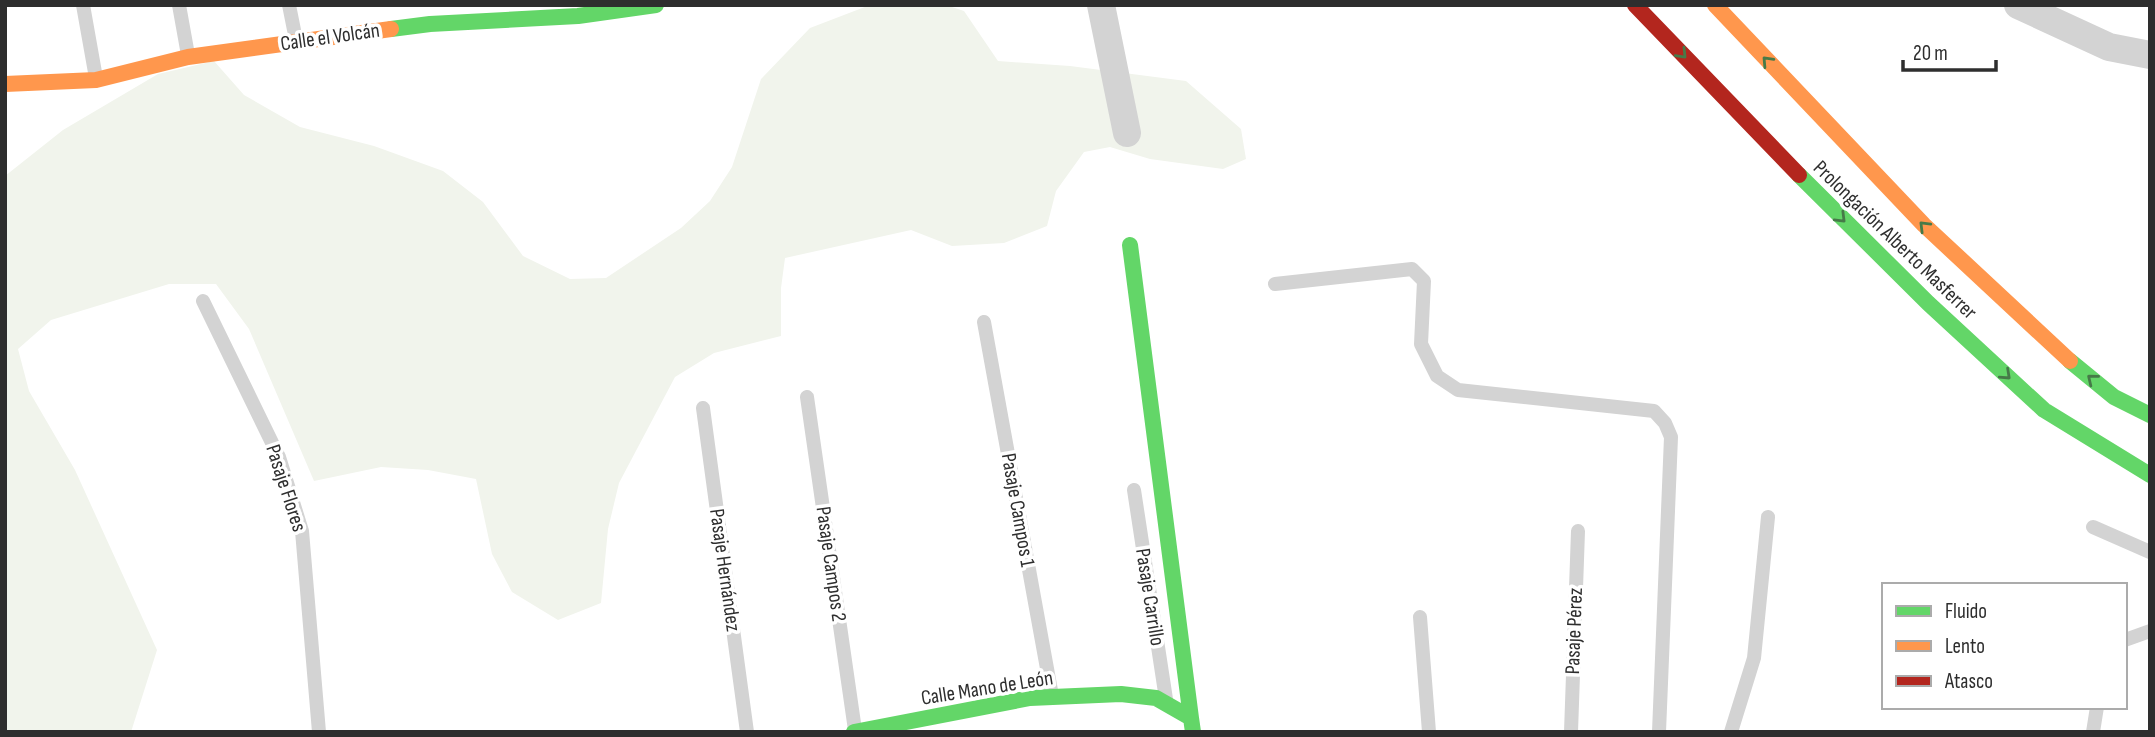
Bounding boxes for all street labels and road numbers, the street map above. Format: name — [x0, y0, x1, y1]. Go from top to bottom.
street label: Calle el Volcán — [279, 18, 381, 56]
street label: Prolongación Alberto Masferrer — [1808, 155, 1982, 325]
street label: Pasaje Flores — [260, 441, 312, 535]
street label: Pasaje Campos 1 — [996, 451, 1040, 569]
street label: Pasaje Campos 2 — [811, 505, 851, 623]
street label: Pasaje Hernández — [704, 507, 746, 633]
street label: Pasaje Carrillo — [1130, 547, 1170, 647]
street label: Pasaje Pérez — [1560, 587, 1588, 675]
street label: Calle Mano de León — [919, 665, 1055, 711]

